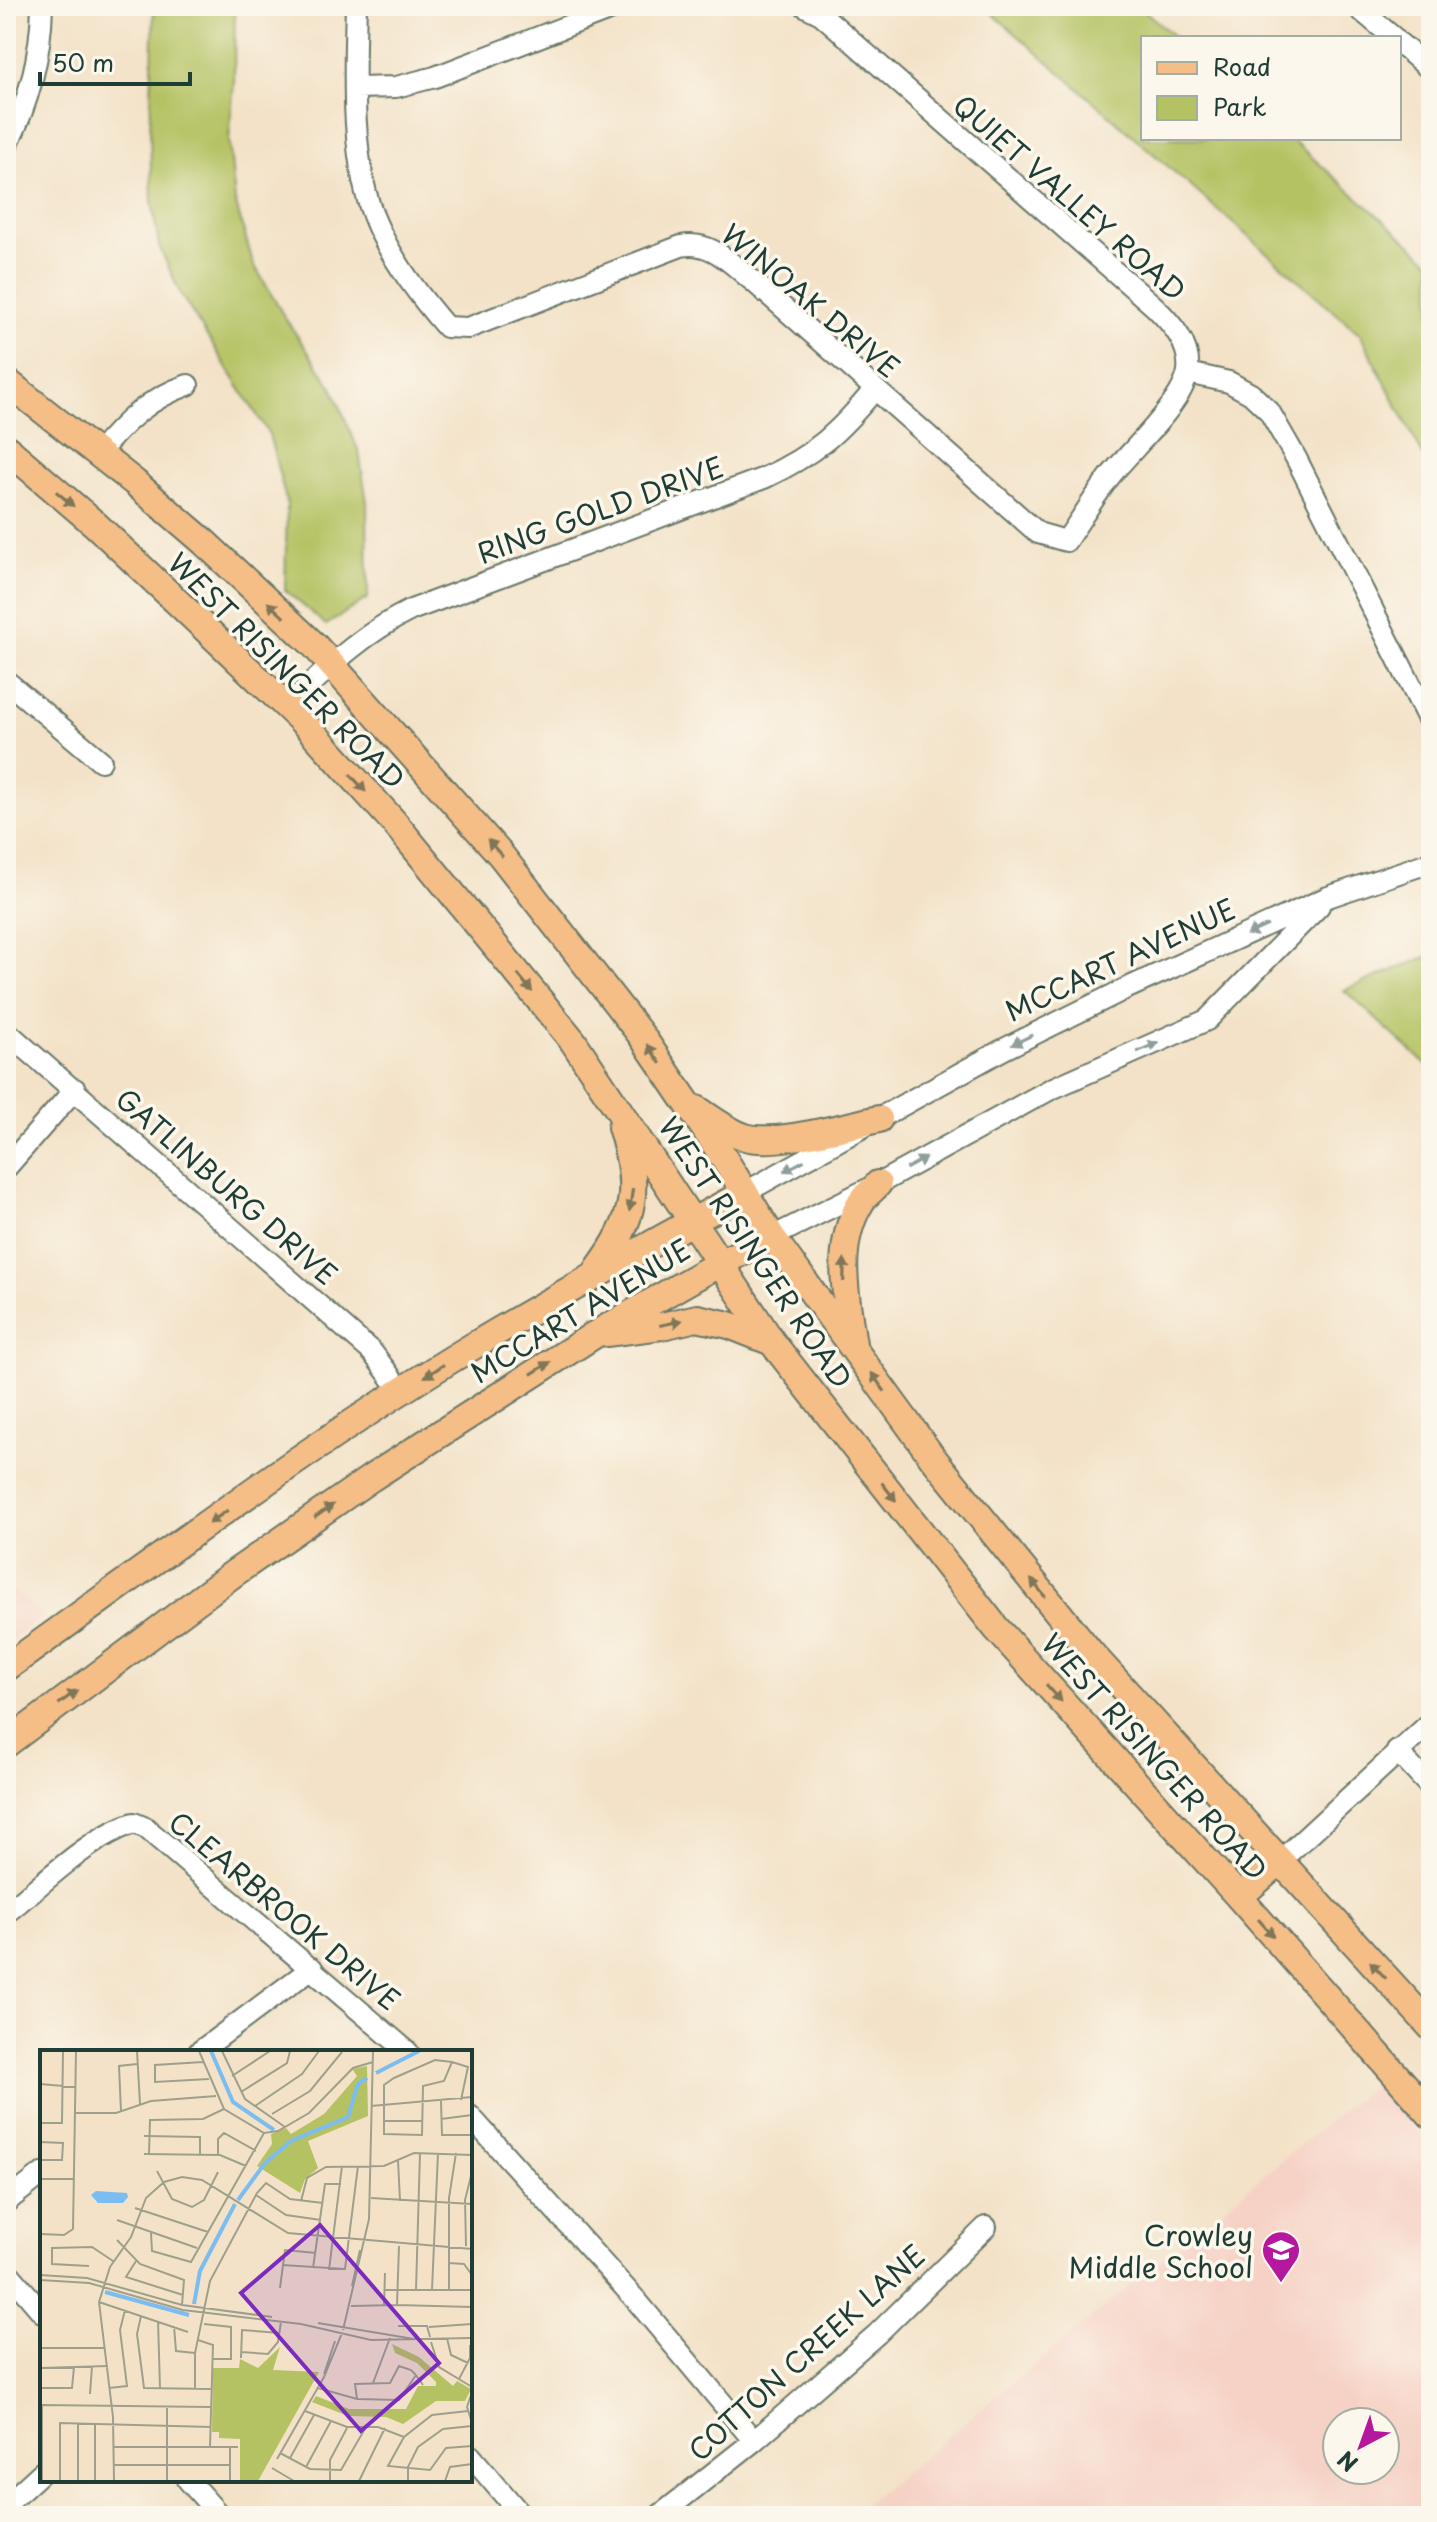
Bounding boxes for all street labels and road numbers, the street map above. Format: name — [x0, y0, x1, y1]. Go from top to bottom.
street label: QUIET VALLEY ROAD — [944, 84, 1196, 310]
street label: WINOAK DRIVE — [712, 212, 910, 388]
street label: RING GOLD DRIVE — [471, 444, 729, 574]
street label: WEST RISINGER ROAD — [159, 542, 415, 798]
street label: MCCART AVENUE — [998, 887, 1242, 1031]
street label: GATLINBURG DRIVE — [107, 1077, 347, 1295]
street label: WEST RISINGER ROAD — [649, 1107, 863, 1397]
street label: MCCART AVENUE — [462, 1227, 698, 1393]
street label: WEST RISINGER ROAD — [1032, 1623, 1278, 1889]
street label: CLEARBROOK DRIVE — [160, 1800, 410, 2020]
street label: COTTON CREEK LANE — [678, 2234, 934, 2470]

